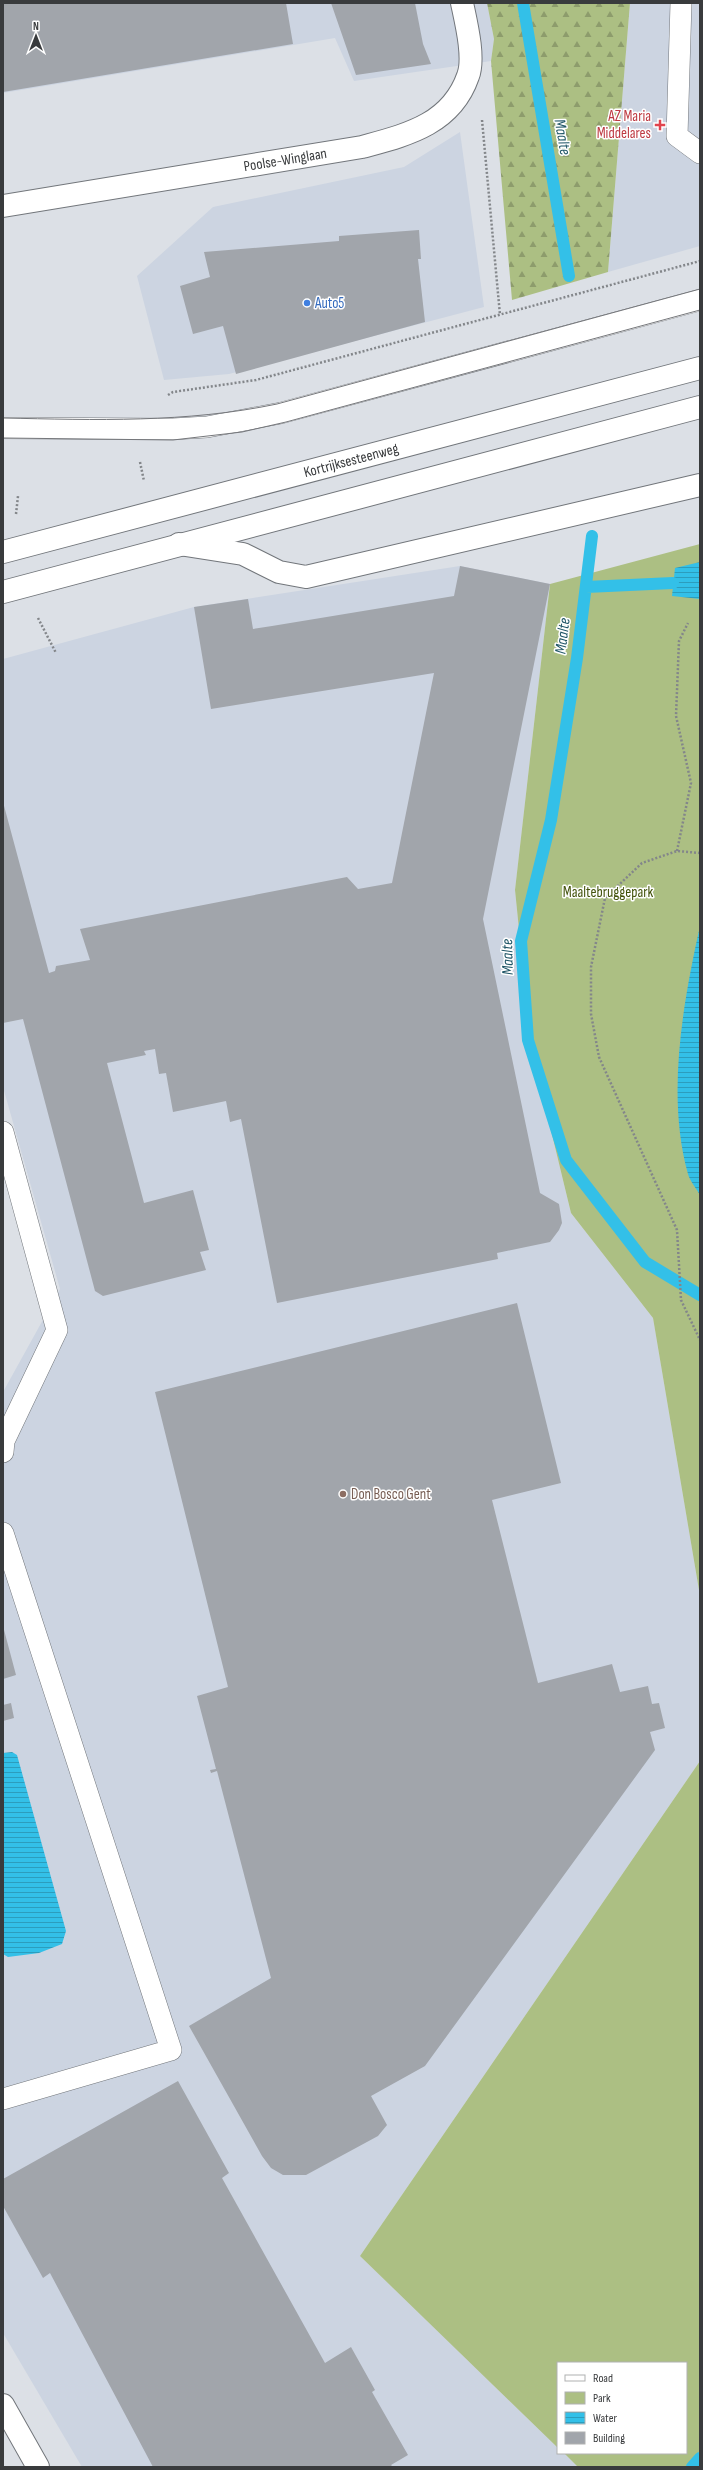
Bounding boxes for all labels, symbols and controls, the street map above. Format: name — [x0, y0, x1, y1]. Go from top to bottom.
north arrow — [16, 16, 56, 56]
text: N — [33, 20, 39, 33]
place label: AZ Maria Middelares — [597, 107, 651, 143]
water label: Maalte — [550, 118, 574, 156]
marker: AZ Maria Middelares — [654, 119, 666, 131]
street label: Poolse-Winglaan — [242, 143, 328, 176]
place label: Auto5 — [314, 294, 344, 313]
marker: Auto5 — [302, 298, 312, 308]
street label: Kortrijksesteenweg — [302, 439, 401, 482]
water label: Maalte — [551, 617, 575, 655]
park label: Maaltebruggepark — [563, 883, 654, 902]
water label: Maalte — [498, 939, 518, 975]
place label: Don Bosco Gent — [351, 1485, 431, 1504]
marker: Don Bosco Gent — [338, 1489, 348, 1499]
legend — [557, 2362, 687, 2454]
text: Road — [593, 2371, 613, 2386]
text: Park — [593, 2391, 611, 2406]
text: Water — [593, 2411, 617, 2426]
text: Building — [593, 2431, 625, 2446]

